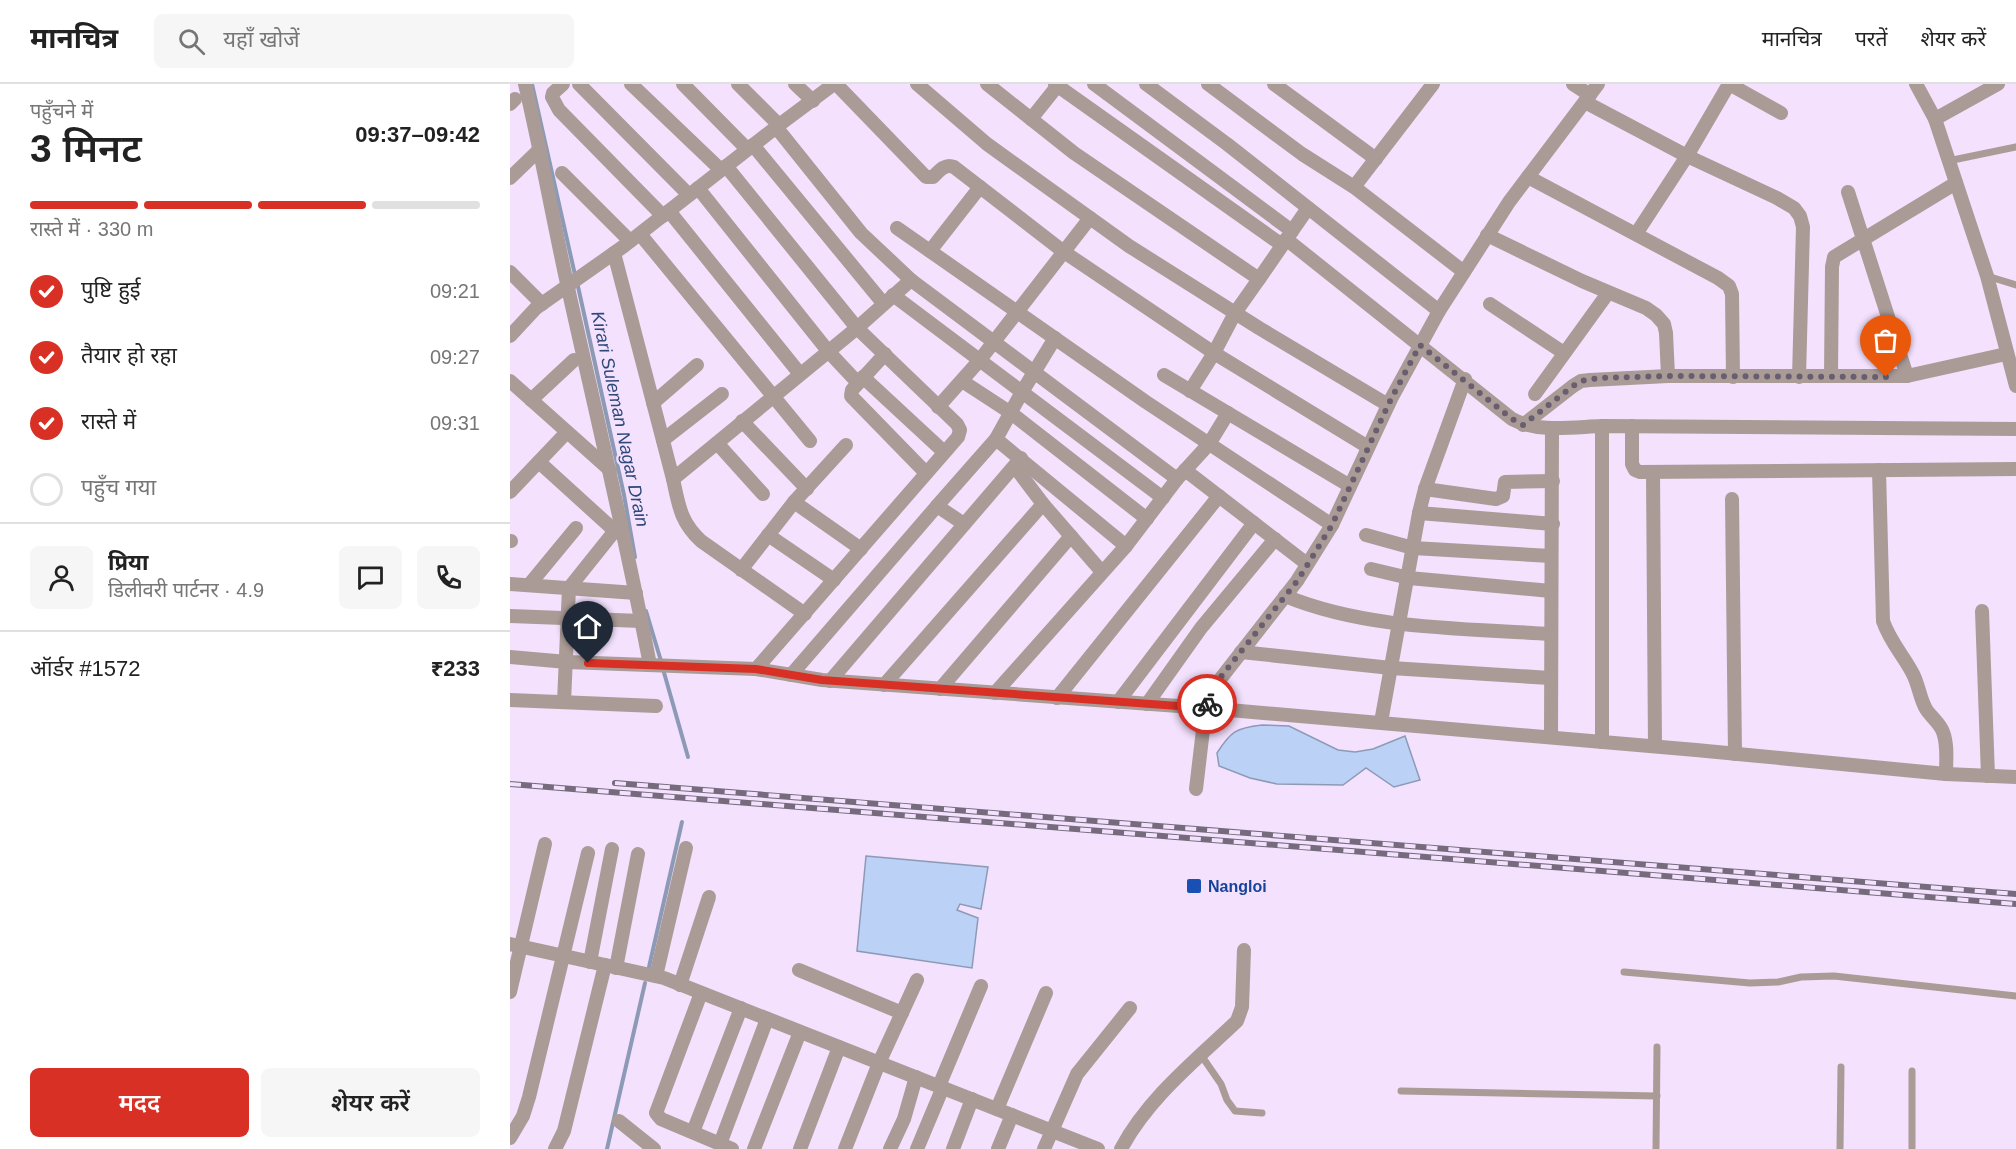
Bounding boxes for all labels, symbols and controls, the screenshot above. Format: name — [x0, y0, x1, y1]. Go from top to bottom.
search box — [154, 14, 574, 68]
text: मानचित्र — [30, 23, 118, 54]
icon: search — [175, 25, 208, 58]
text: यहाँ खोजें — [223, 27, 300, 52]
text: मानचित्र — [1762, 27, 1822, 50]
text: परतें — [1855, 27, 1887, 50]
text: शेयर करें — [1920, 27, 1986, 50]
text: पहुँचने में — [30, 100, 93, 122]
text: 09:37–09:42 — [355, 122, 480, 147]
text: 3 मिनट — [30, 127, 142, 170]
text: रास्ते में · 330 m — [30, 218, 153, 240]
icon: check — [30, 275, 63, 308]
text: पुष्टि हुई — [81, 277, 141, 302]
text: 09:21 — [430, 280, 480, 302]
water label: Kirari Suleman Nagar Drain — [587, 309, 653, 529]
pin — [1860, 315, 1911, 377]
icon: bag — [1869, 324, 1902, 357]
icon: check — [30, 341, 63, 374]
text: तैयार हो रहा — [81, 343, 177, 368]
text: 09:27 — [430, 346, 480, 368]
icon: check — [30, 407, 63, 440]
text: रास्ते में — [81, 409, 136, 434]
text: 09:31 — [430, 412, 480, 434]
text: पहुँच गया — [81, 475, 156, 500]
button: person — [30, 546, 93, 609]
button: chat — [339, 546, 402, 609]
button: phone — [417, 546, 480, 609]
text: प्रिया — [108, 550, 148, 575]
text: डिलीवरी पार्टनर · 4.9 — [108, 579, 264, 601]
pin — [562, 601, 613, 663]
icon: home — [571, 610, 604, 643]
text: ऑर्डर #1572 — [30, 656, 141, 681]
text: ₹233 — [431, 656, 480, 681]
courier — [1177, 674, 1237, 734]
icon: bike — [1191, 688, 1224, 721]
marker: Nangloi — [1185, 877, 1203, 895]
place label: Nangloi — [1208, 878, 1267, 895]
button: मदद — [30, 1068, 249, 1137]
button: शेयर करें — [261, 1068, 480, 1137]

